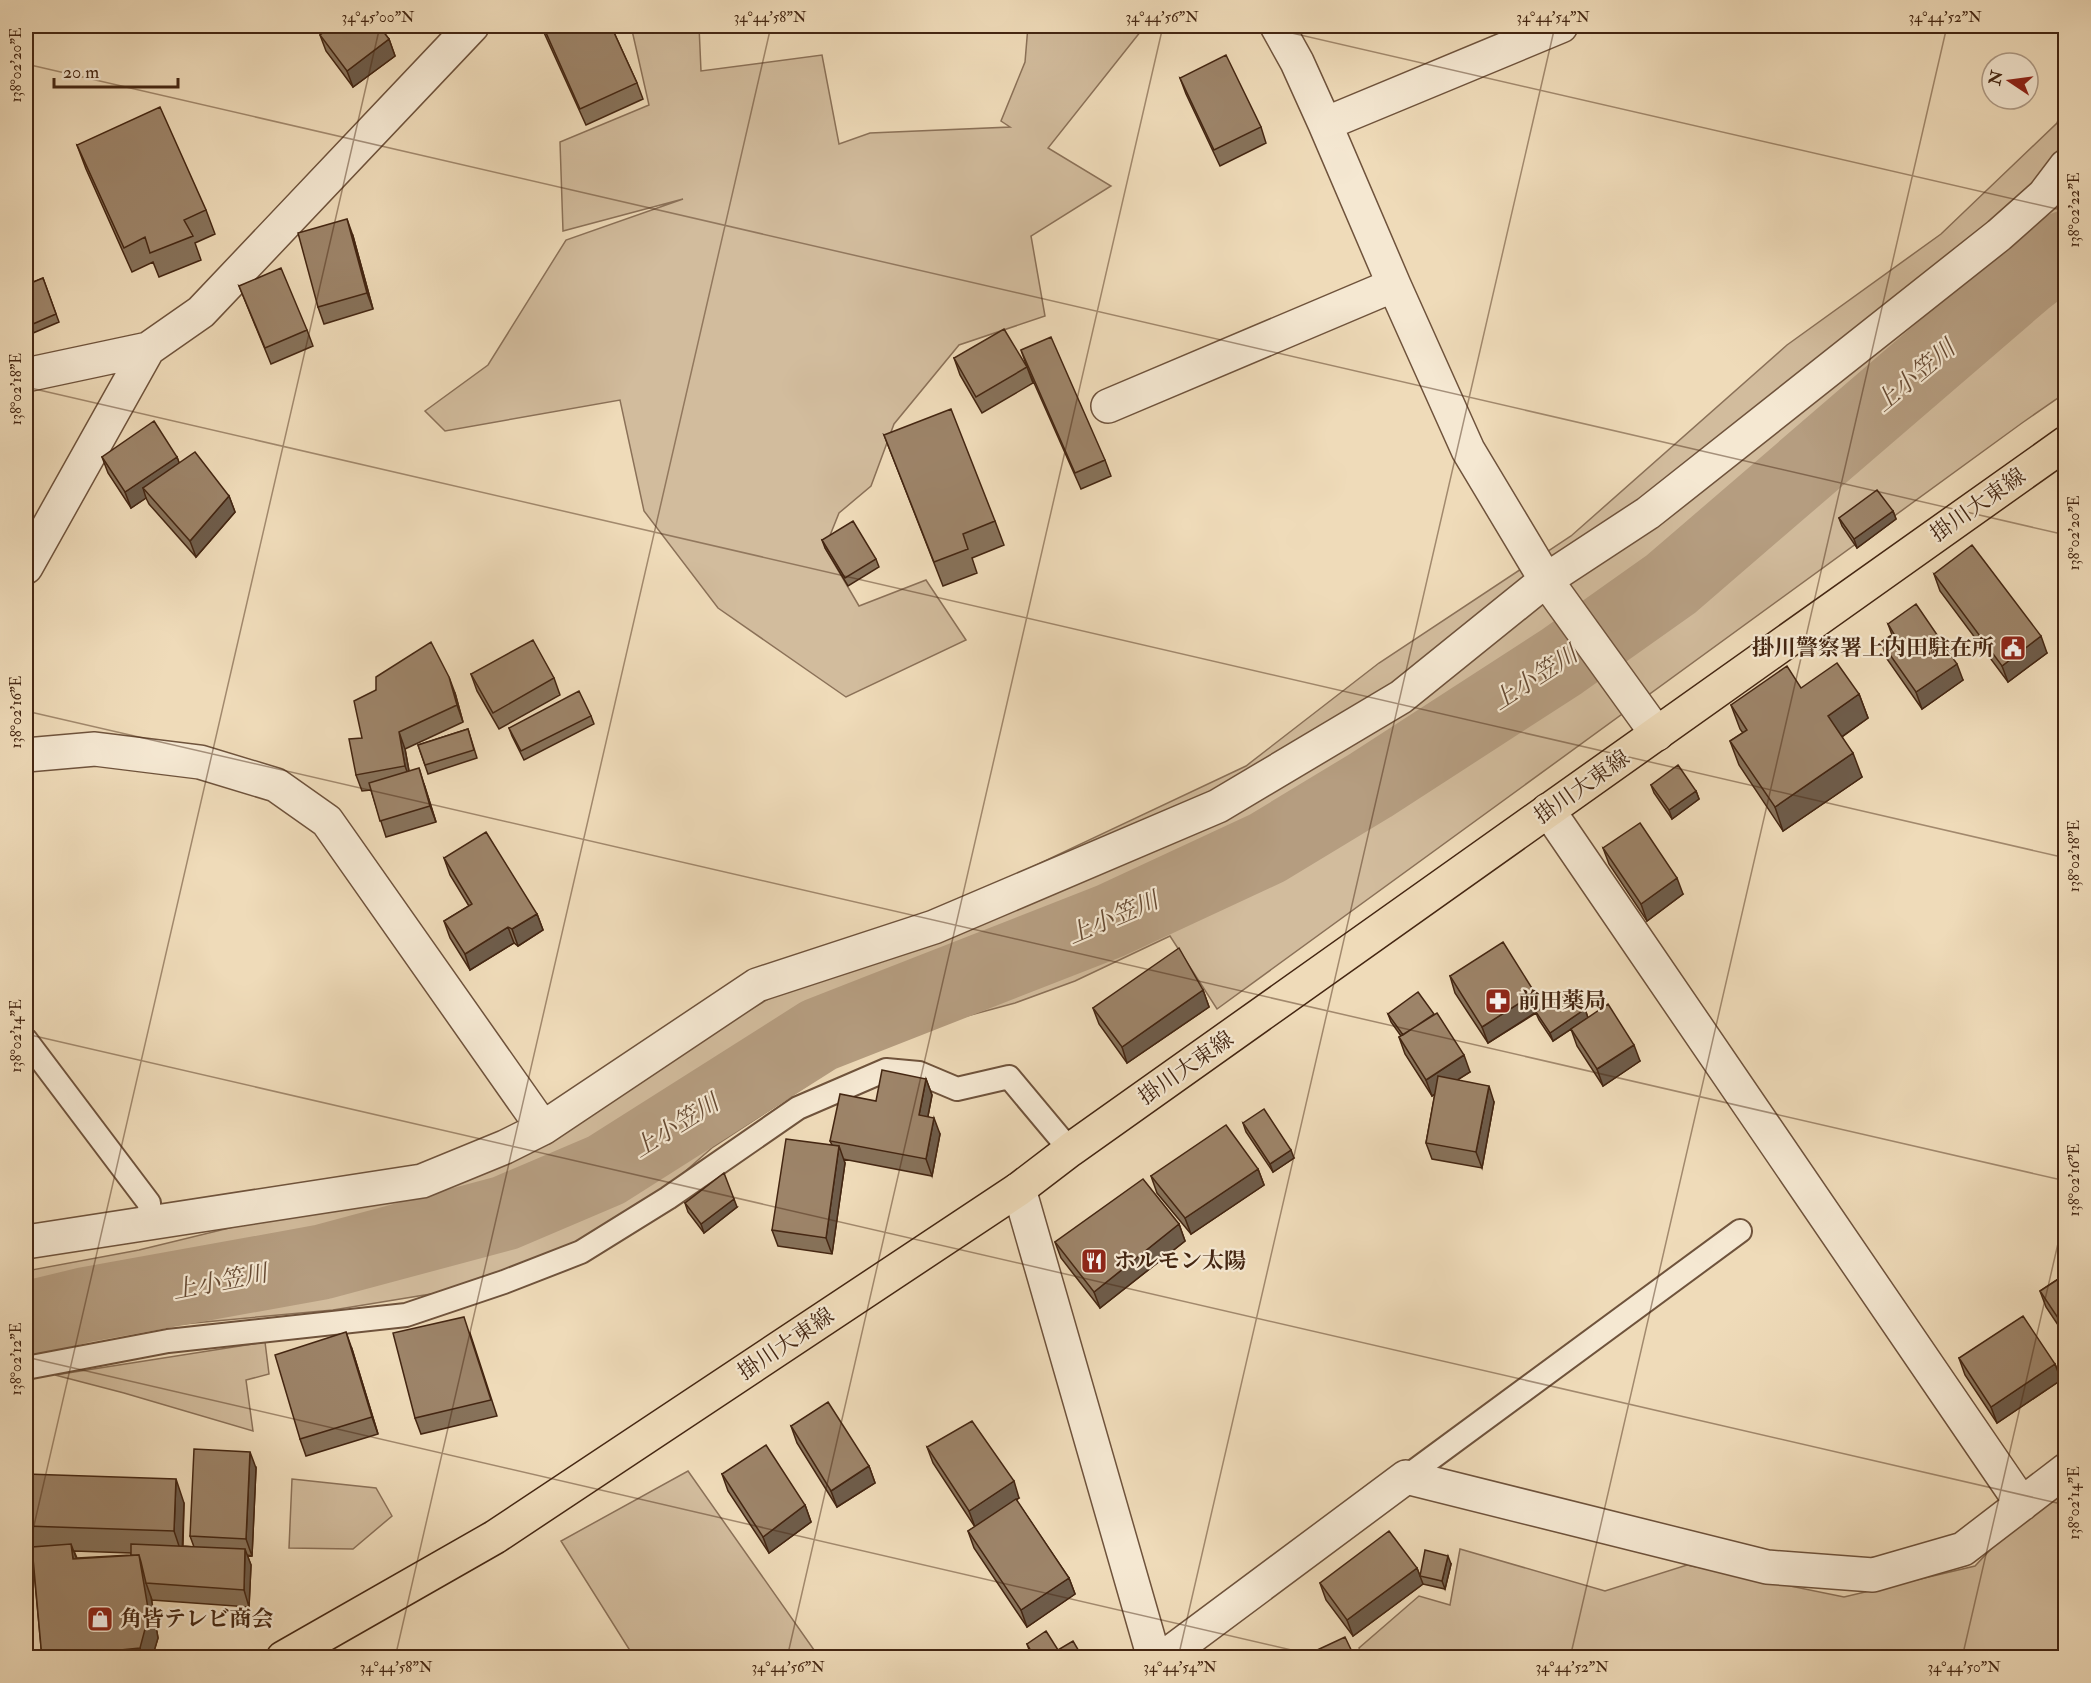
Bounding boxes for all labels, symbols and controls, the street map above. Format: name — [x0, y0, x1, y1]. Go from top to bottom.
text: 34°45'00"N — [342, 8, 415, 27]
text: 34°44'58"N — [734, 8, 807, 27]
text: 34°44'56"N — [1125, 8, 1199, 27]
text: 34°44'54"N — [1516, 8, 1590, 27]
text: 34°44'52"N — [1908, 8, 1982, 27]
text: 138°02'20"E — [7, 27, 26, 103]
scale bar — [54, 51, 178, 89]
north arrow — [1980, 51, 2040, 111]
text: 20 m — [63, 61, 99, 84]
text: N — [1985, 68, 2008, 88]
text: 138°02'22"E — [2065, 172, 2084, 248]
water label: 上小笠川 — [1868, 331, 1964, 419]
text: 138°02'18"E — [7, 353, 26, 425]
street label: 掛川大東線 — [1925, 462, 2031, 548]
text: 138°02'20"E — [2065, 495, 2084, 571]
public building icon: 掛川警察署上内田駐在所 — [1998, 633, 2028, 663]
place label: 掛川警察署上内田駐在所 — [1752, 634, 1994, 662]
water label: 上小笠川 — [1486, 637, 1586, 717]
text: 138°02'16"E — [7, 675, 26, 748]
street label: 掛川大東線 — [1529, 744, 1635, 830]
text: 138°02'18"E — [2065, 820, 2084, 892]
water label: 上小笠川 — [1063, 884, 1166, 951]
pharmacy icon: 前田薬局 — [1483, 986, 1513, 1016]
place label: 前田薬局 — [1518, 987, 1606, 1015]
text: 138°02'14"E — [7, 999, 26, 1073]
street label: 掛川大東線 — [1133, 1025, 1239, 1111]
water label: 上小笠川 — [627, 1086, 727, 1165]
text: 138°02'16"E — [2065, 1143, 2084, 1216]
restaurant icon: ホルモン太陽 — [1079, 1246, 1109, 1276]
place label: ホルモン太陽 — [1114, 1247, 1246, 1275]
water label: 上小笠川 — [170, 1257, 273, 1306]
street label: 掛川大東線 — [733, 1302, 839, 1386]
text: 138°02'12"E — [7, 1322, 26, 1395]
text: 138°02'14"E — [2065, 1466, 2084, 1540]
shop icon: 角皆テレビ商会 — [85, 1604, 115, 1634]
place label: 角皆テレビ商会 — [120, 1605, 274, 1633]
text: 34°44'58"N — [360, 1658, 433, 1677]
text: 34°44'56"N — [751, 1658, 825, 1677]
text: 34°44'54"N — [1143, 1658, 1217, 1677]
text: 34°44'52"N — [1535, 1658, 1609, 1677]
text: 34°44'50"N — [1927, 1658, 2001, 1677]

